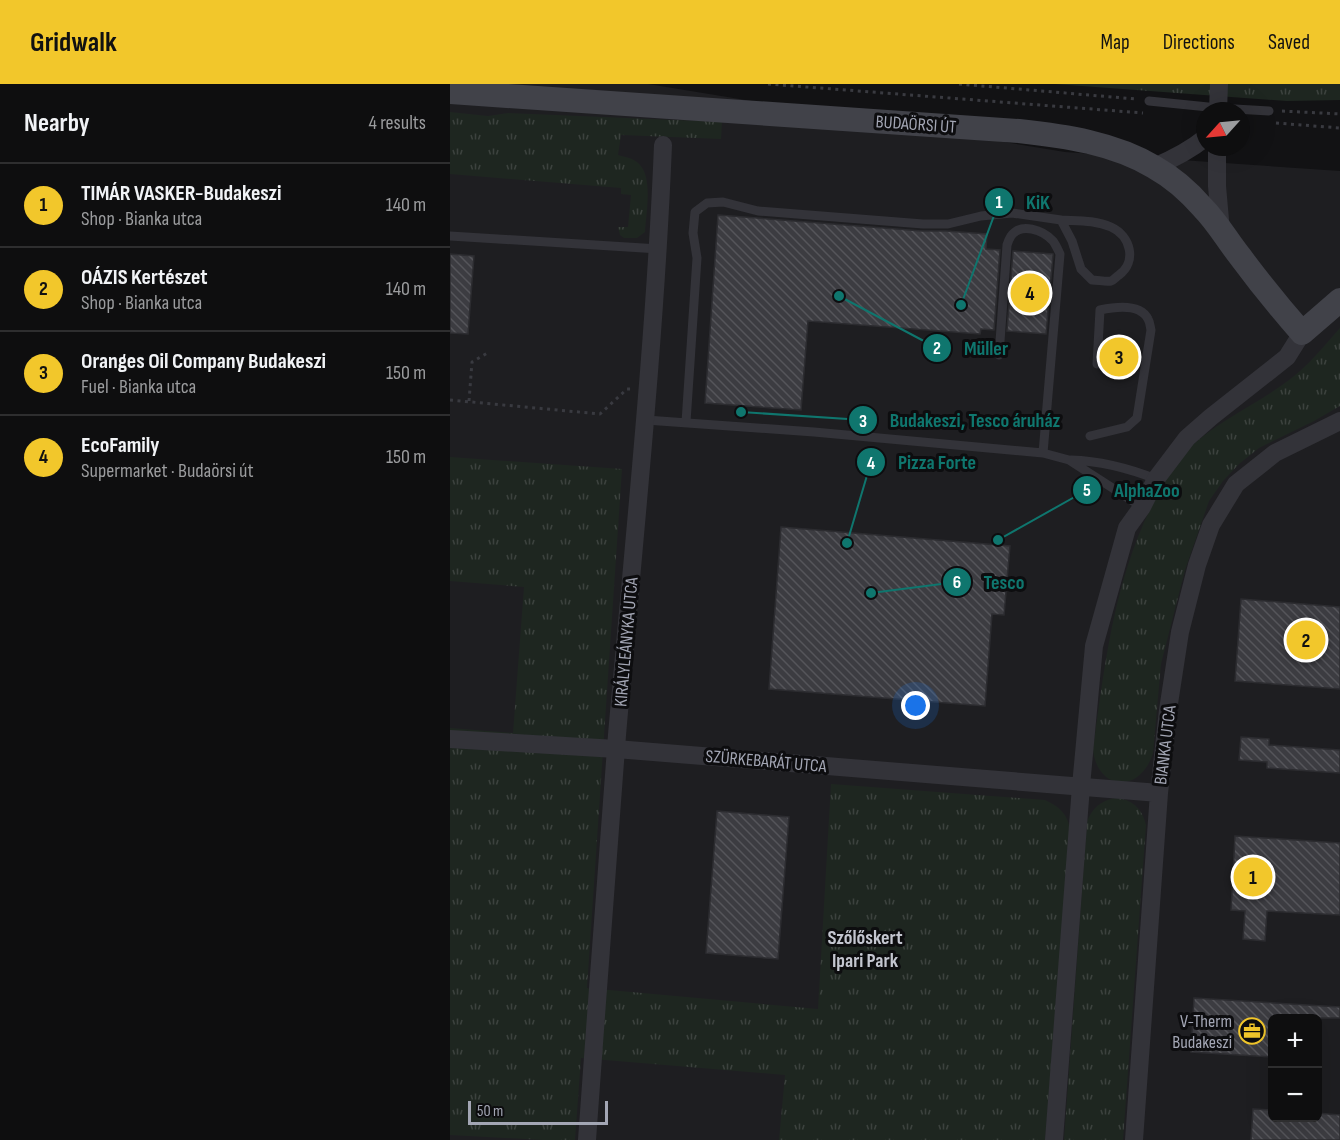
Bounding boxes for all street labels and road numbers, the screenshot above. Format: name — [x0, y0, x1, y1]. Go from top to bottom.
street label: BUDAÖRSI ÚT — [875, 111, 957, 138]
street label: KIRÁLYLEÁNYKA UTCA — [610, 576, 643, 708]
street label: BIANKA UTCA — [1150, 704, 1181, 786]
street label: SZÜRKEBARÁT UTCA — [705, 746, 828, 777]

